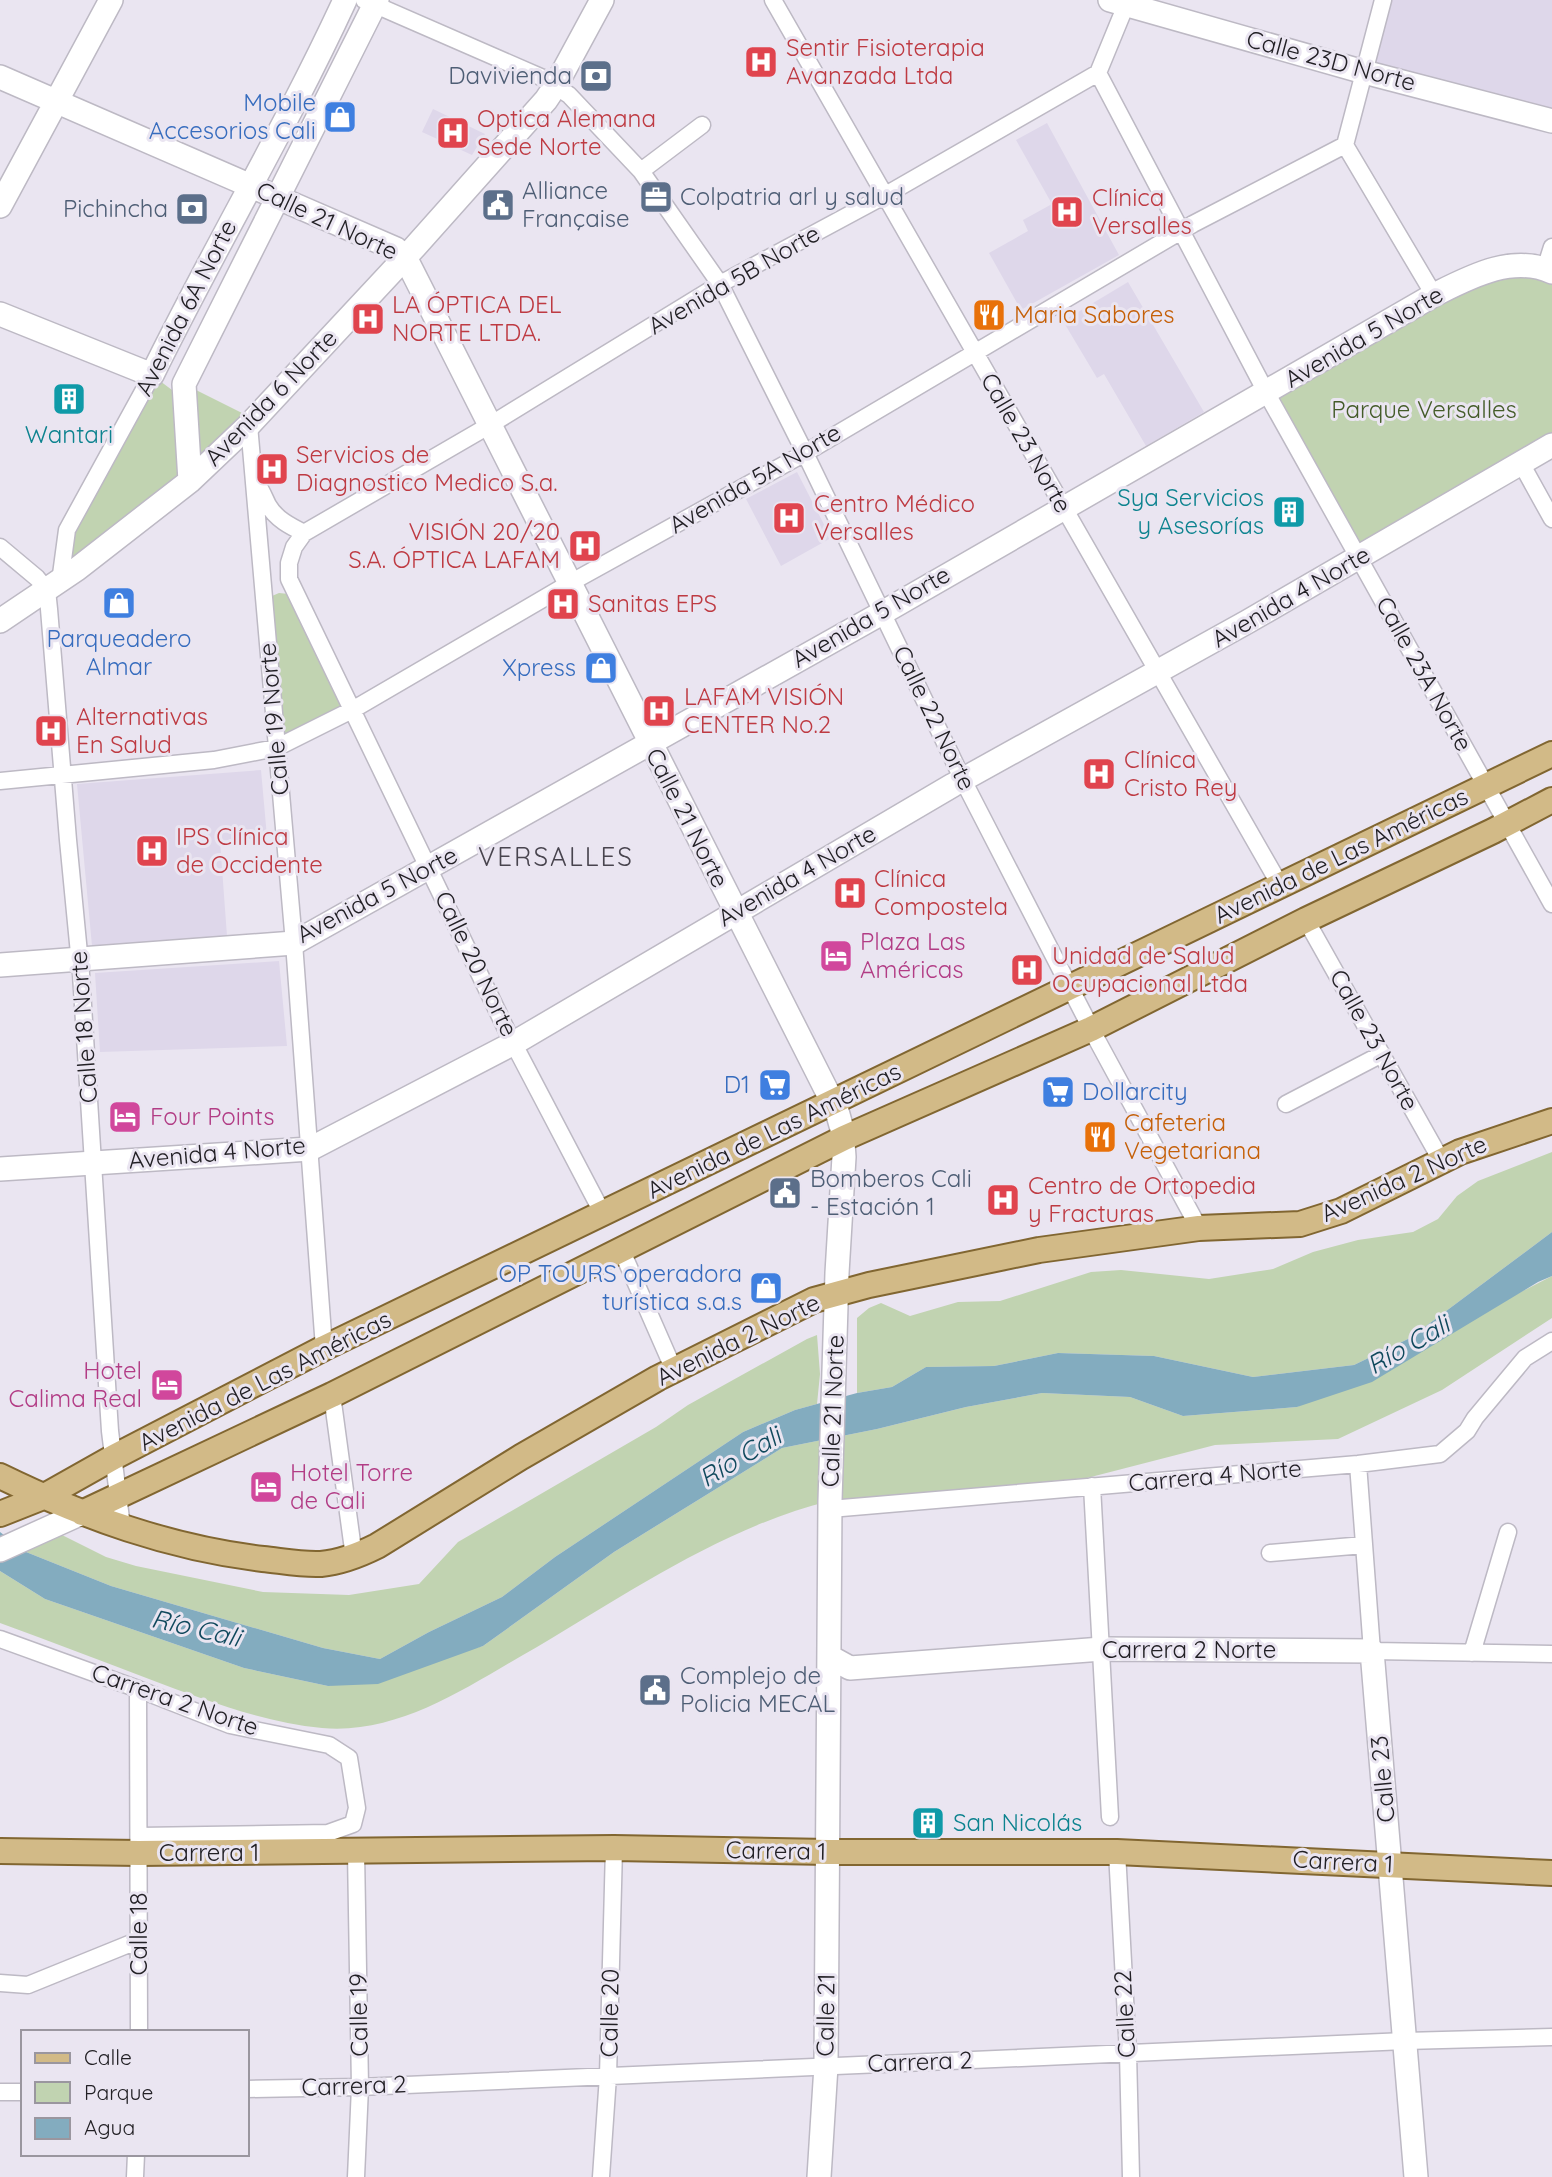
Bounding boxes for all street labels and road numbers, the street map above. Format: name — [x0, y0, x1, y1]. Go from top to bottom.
street label: Calle 23D Norte — [1244, 23, 1419, 97]
street label: Calle 21 Norte — [252, 174, 403, 266]
street label: Avenida 6A Norte — [128, 215, 242, 401]
street label: Avenida 5B Norte — [642, 218, 825, 341]
street label: Avenida 5 Norte — [1279, 279, 1448, 394]
street label: Avenida 6 Norte — [198, 323, 343, 472]
street label: Calle 23 Norte — [975, 367, 1079, 518]
street label: Avenida 5A Norte — [663, 417, 846, 540]
street label: Avenida 4 Norte — [1206, 539, 1375, 654]
street label: Avenida 5 Norte — [786, 559, 955, 674]
street label: Calle 23A Norte — [1370, 591, 1480, 756]
street label: Calle 22 Norte — [887, 640, 983, 795]
street label: Calle 19 Norte — [251, 642, 295, 796]
street label: Calle 21 Norte — [640, 743, 736, 892]
street label: Avenida de Las Américas — [1209, 780, 1473, 930]
street label: Avenida 4 Norte — [712, 818, 881, 933]
street label: Avenida 5 Norte — [291, 839, 462, 949]
street label: Calle 20 Norte — [429, 886, 525, 1041]
street label: Calle 18 Norte — [63, 950, 103, 1104]
street label: Calle 23 Norte — [1324, 964, 1426, 1115]
street label: Avenida de Las Américas — [642, 1055, 906, 1205]
street label: Avenida 2 Norte — [1316, 1128, 1491, 1228]
street label: Avenida 4 Norte — [127, 1129, 307, 1175]
street label: Avenida 2 Norte — [651, 1287, 824, 1392]
street label: Avenida de Las Américas — [133, 1303, 396, 1457]
street label: Calle 21 Norte — [814, 1334, 850, 1488]
street label: Carrera 4 Norte — [1127, 1452, 1303, 1498]
street label: Carrera 2 Norte — [1102, 1634, 1276, 1664]
street label: Carrera 2 Norte — [88, 1656, 263, 1742]
street label: Calle 23 — [1363, 1734, 1401, 1824]
street label: Carrera 1 — [725, 1834, 827, 1866]
street label: Carrera 1 — [159, 1837, 259, 1867]
street label: Carrera 1 — [1292, 1843, 1394, 1879]
street label: Calle 18 — [123, 1893, 153, 1975]
street label: Calle 20 — [593, 1968, 625, 2058]
street label: Calle 22 — [1107, 1969, 1141, 2059]
street label: Calle 19 — [342, 1973, 374, 2057]
street label: Calle 21 — [809, 1973, 841, 2057]
street label: Carrera 2 — [867, 2044, 973, 2078]
street label: Carrera 2 — [301, 2068, 407, 2102]

